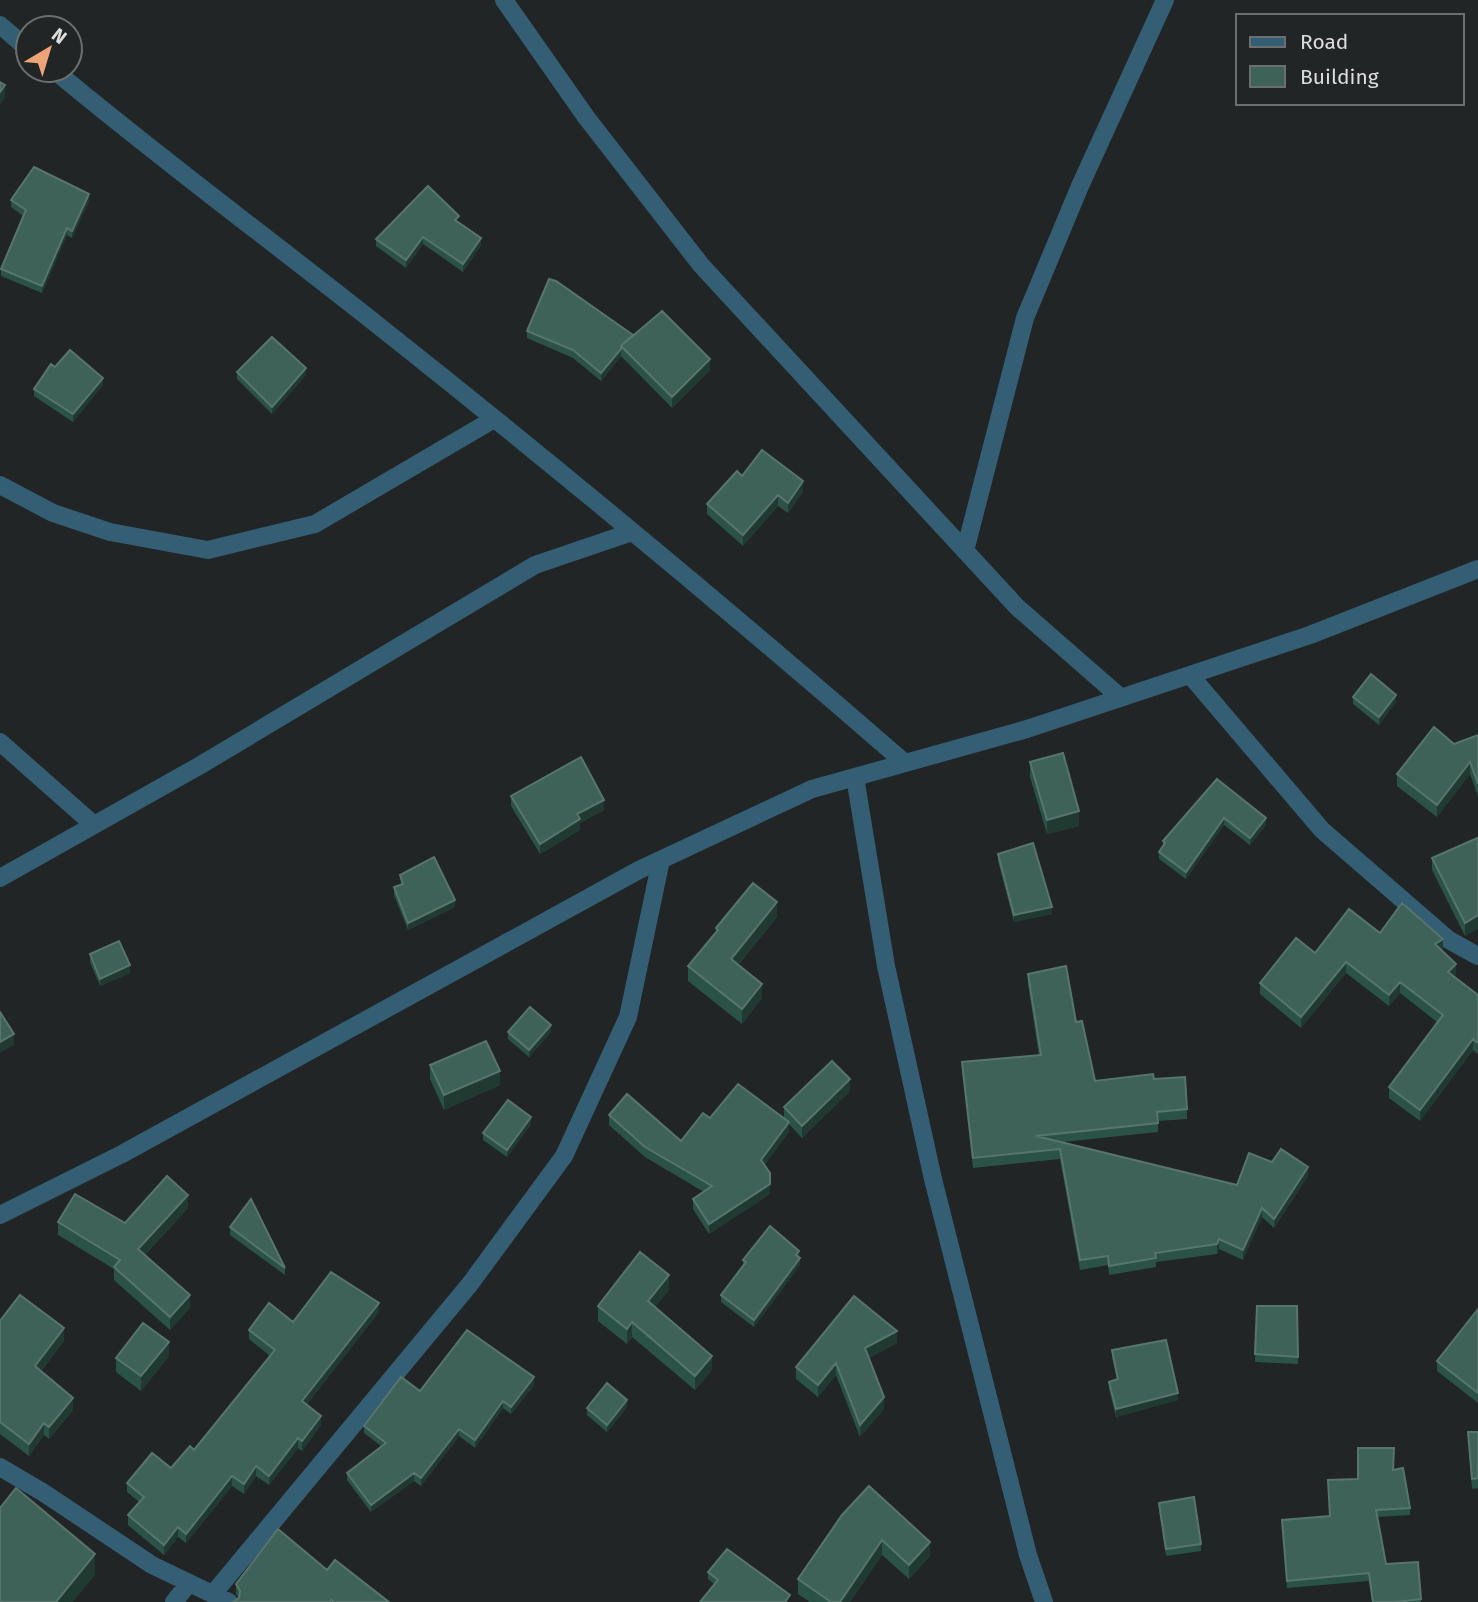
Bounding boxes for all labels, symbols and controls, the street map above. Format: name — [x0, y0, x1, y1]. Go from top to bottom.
north arrow — [14, 14, 84, 84]
legend — [1236, 14, 1464, 105]
text: N — [47, 23, 71, 49]
text: Road — [1300, 29, 1348, 55]
text: Building — [1300, 64, 1379, 90]

